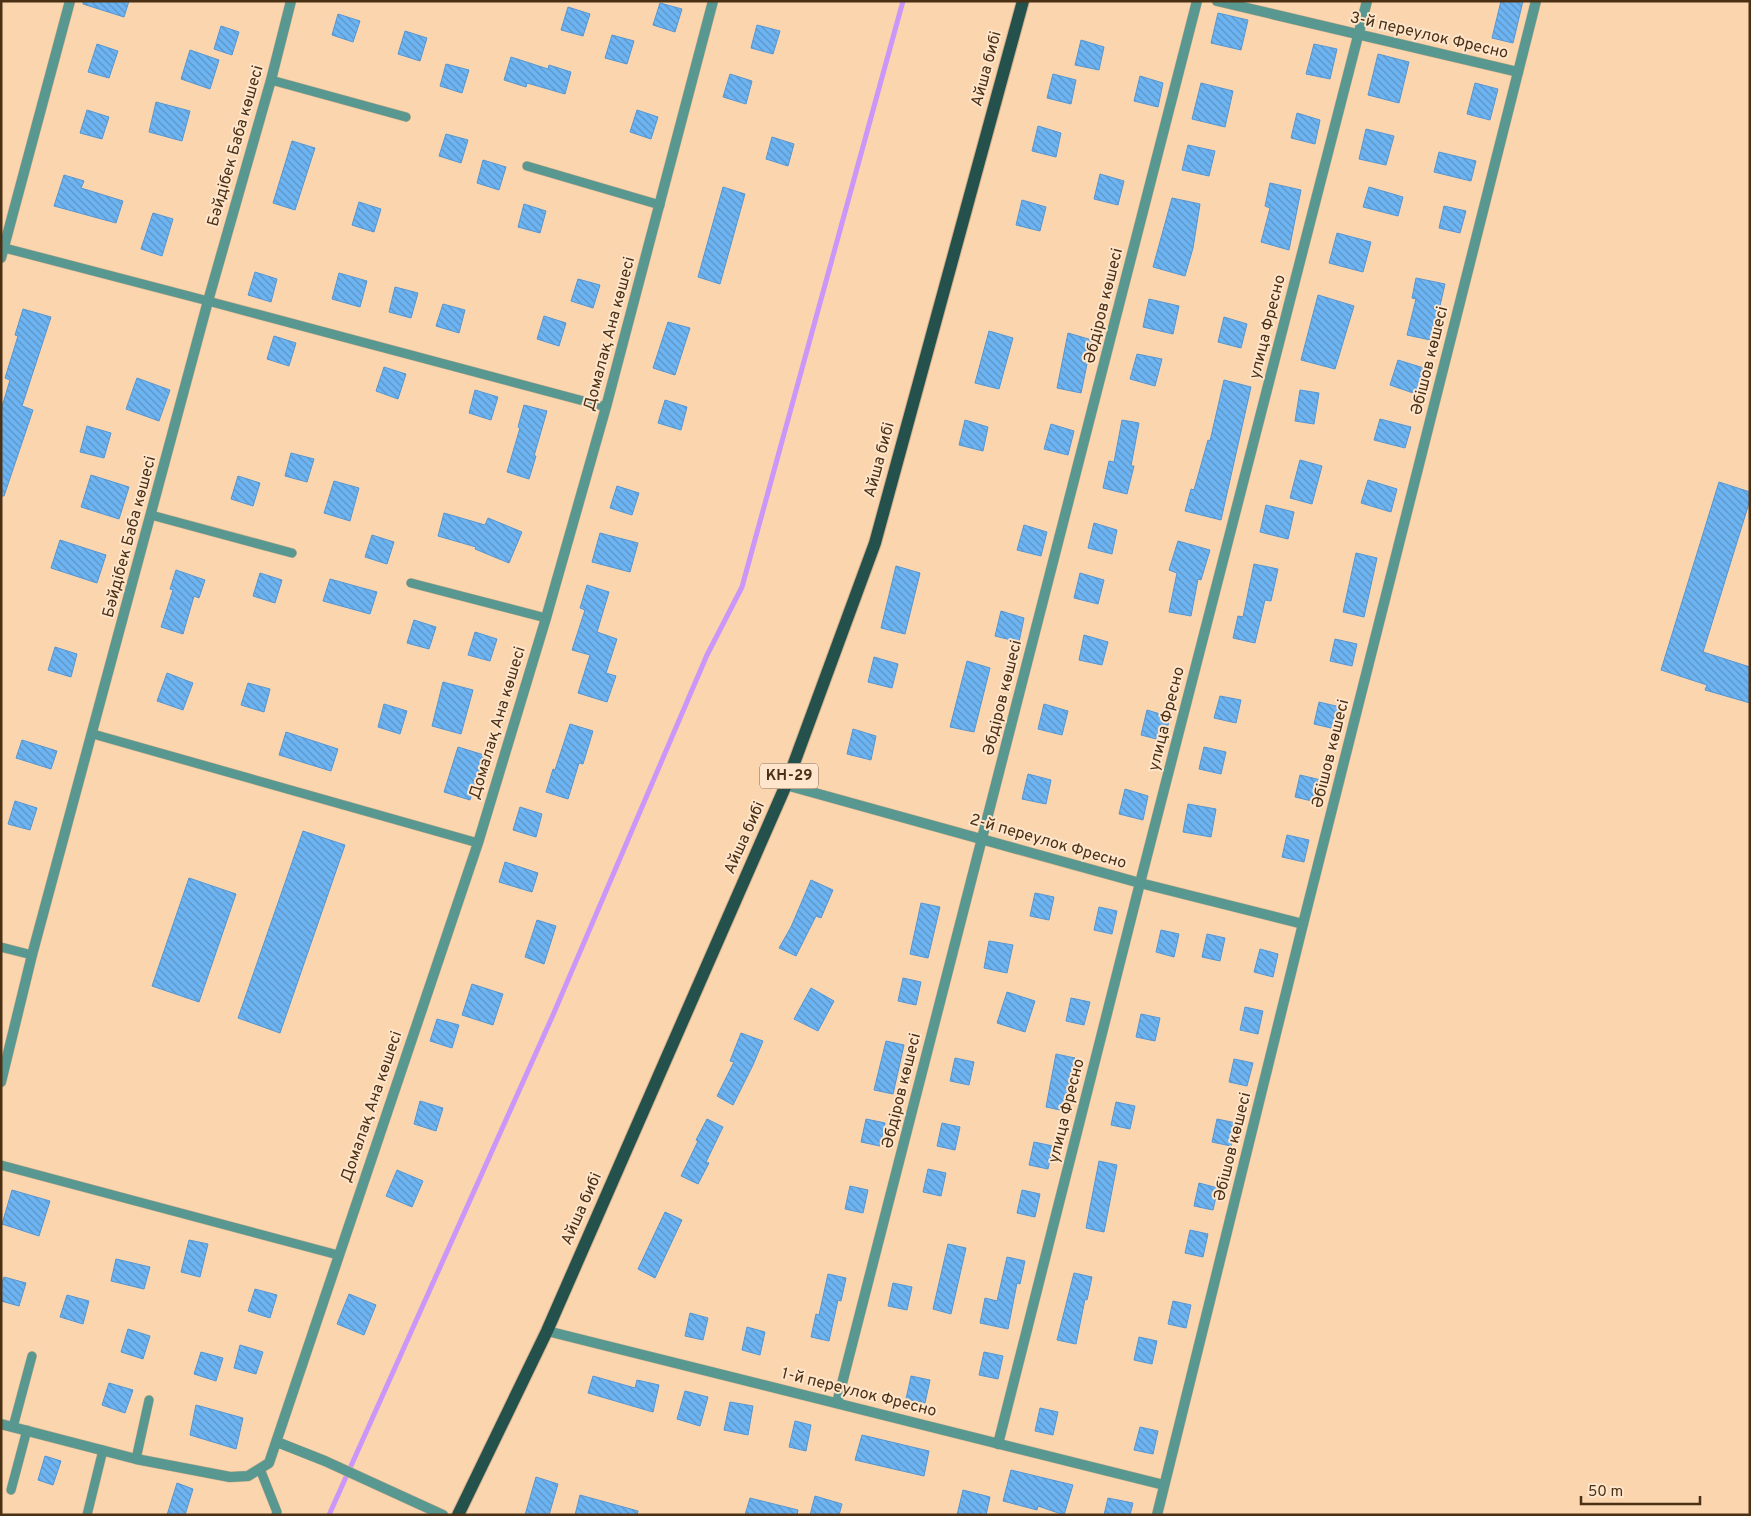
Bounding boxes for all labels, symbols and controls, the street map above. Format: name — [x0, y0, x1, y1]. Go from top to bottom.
street label: 3-й переулок Фресно — [1348, 8, 1510, 64]
street label: Айша бибі — [967, 29, 1007, 109]
street label: Бәйдібек Баба көшесі — [203, 63, 269, 229]
street label: Әбдіров көшесі — [1080, 246, 1128, 366]
street label: Домалақ Ана көшесі — [580, 255, 640, 413]
street label: улица Фресно — [1245, 273, 1291, 381]
street label: Әбішов көшесі — [1407, 304, 1453, 418]
street label: Айша бибі — [860, 420, 900, 500]
street label: Бәйдібек Баба көшесі — [99, 454, 161, 620]
street label: Әбдіров көшесі — [979, 638, 1027, 758]
street label: Домалақ Ана көшесі — [465, 644, 531, 802]
street label: улица Фресно — [1144, 665, 1190, 773]
street label: Әбішов көшесі — [1308, 697, 1354, 811]
road number: КН-29 — [760, 764, 818, 788]
street label: Айша бибі — [720, 799, 770, 877]
street label: 2-й переулок Фресно — [967, 810, 1129, 874]
street label: Домалақ Ана көшесі — [337, 1029, 407, 1185]
street label: Әбдіров көшесі — [878, 1031, 926, 1151]
street label: улица Фресно — [1044, 1057, 1090, 1165]
street label: Әбішов көшесі — [1210, 1090, 1256, 1204]
street label: Айша бибі — [557, 1170, 607, 1248]
street label: 1-й переулок Фресно — [779, 1364, 939, 1422]
scale bar — [1581, 1474, 1700, 1506]
text: 50 m — [1588, 1483, 1623, 1502]

